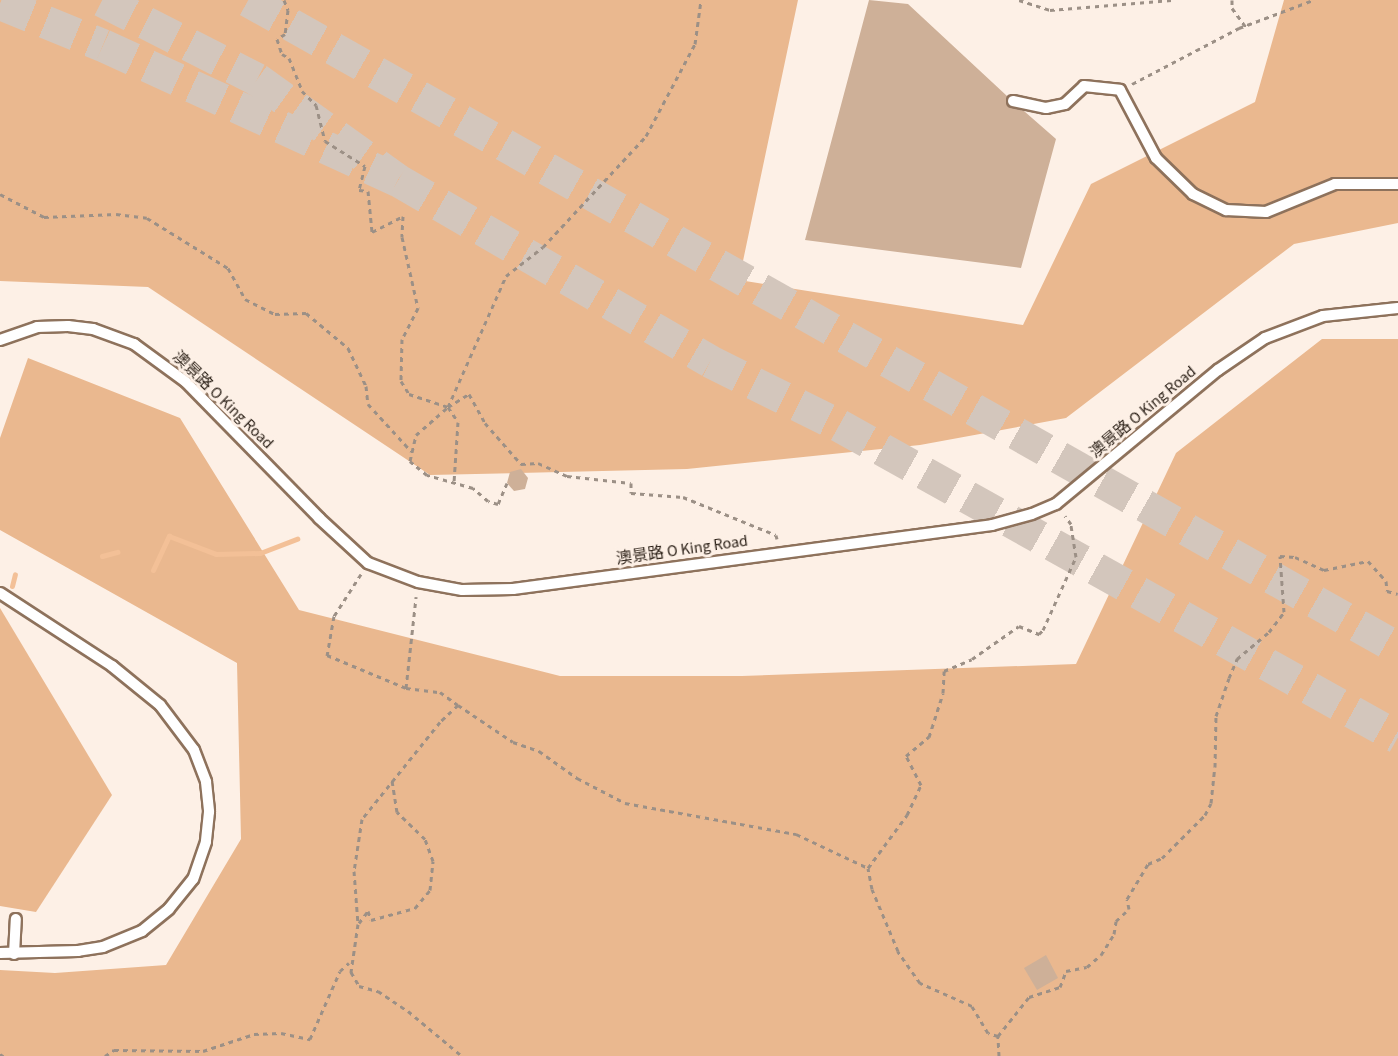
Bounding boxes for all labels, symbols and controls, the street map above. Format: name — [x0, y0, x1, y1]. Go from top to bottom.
street label: 澳景路 O King Road — [169, 347, 277, 453]
street label: 澳景路 O King Road — [1086, 362, 1200, 462]
street label: 澳景路 O King Road — [615, 531, 749, 569]

